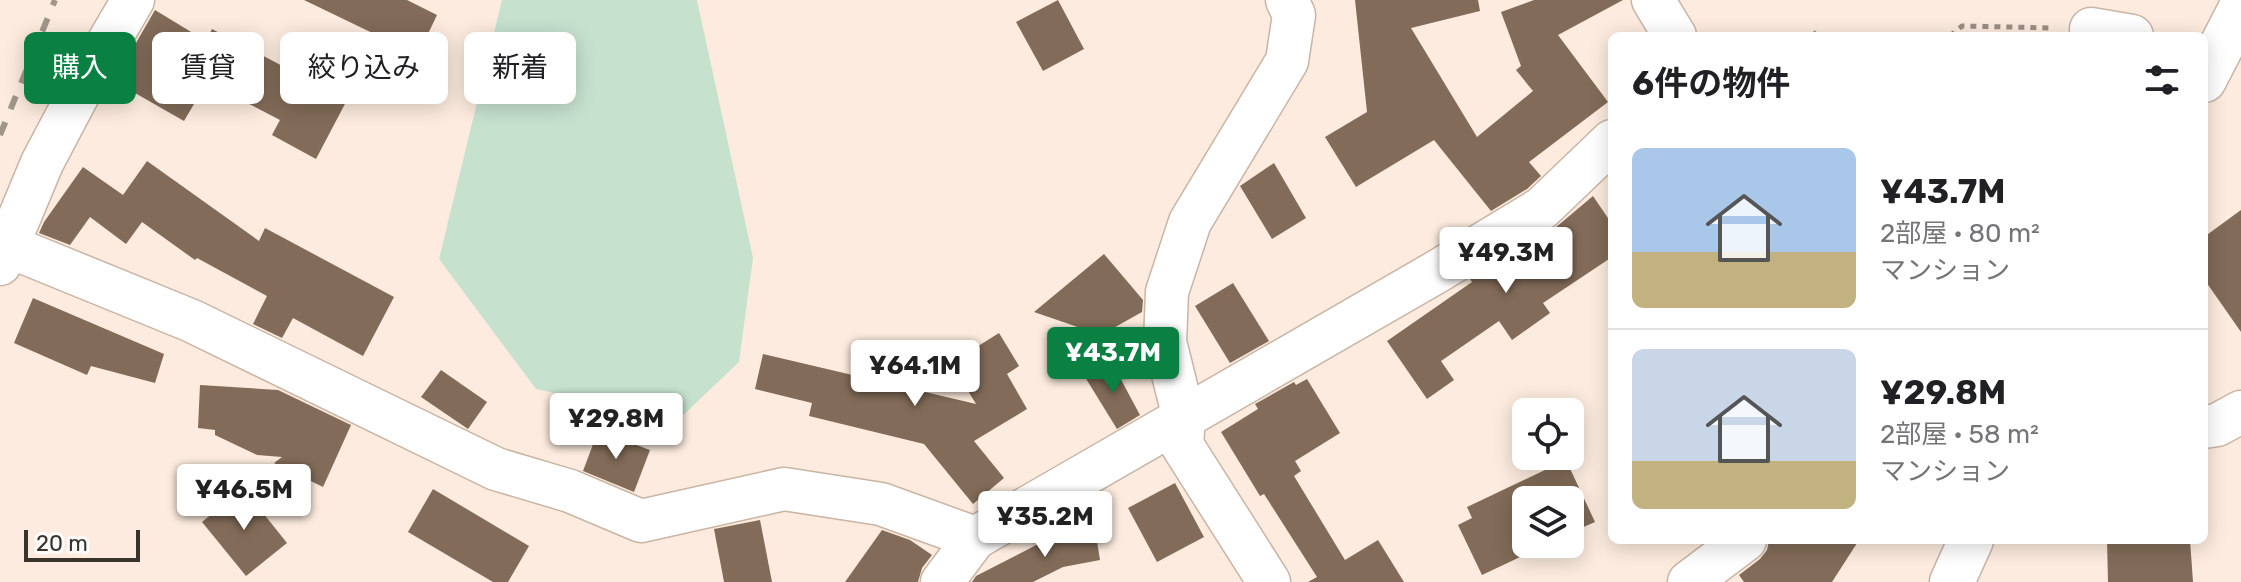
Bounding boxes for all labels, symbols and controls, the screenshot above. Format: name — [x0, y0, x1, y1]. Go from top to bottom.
chip: 購入 — [24, 32, 136, 104]
chip: 賃貸 — [152, 32, 264, 104]
chip: 絞り込み — [280, 32, 448, 104]
chip: 新着 — [464, 32, 576, 104]
icon: filters — [2140, 58, 2184, 102]
text: 6件の物件 — [1632, 63, 1790, 104]
text: ¥43.7M — [1880, 171, 2005, 212]
icon: home — [1696, 180, 1792, 276]
text: 2部屋 · 80 m² — [1880, 218, 2040, 249]
pin: ¥49.3M — [1441, 227, 1571, 295]
text: ¥49.3M — [1458, 237, 1554, 268]
text: マンション — [1880, 255, 2010, 286]
pin: ¥43.7M — [1048, 327, 1178, 395]
text: ¥43.7M — [1065, 337, 1161, 368]
pin: ¥64.1M — [850, 340, 980, 408]
text: ¥64.1M — [869, 350, 961, 381]
text: ¥29.8M — [1880, 372, 2006, 413]
icon: home — [1696, 381, 1792, 477]
pin: ¥29.8M — [551, 393, 681, 461]
map controls — [1512, 398, 1584, 558]
button: locate — [1512, 398, 1584, 470]
text: ¥29.8M — [568, 403, 664, 434]
text: 2部屋 · 58 m² — [1880, 419, 2039, 450]
text: マンション — [1880, 456, 2010, 487]
pin: ¥46.5M — [179, 464, 309, 532]
text: ¥46.5M — [195, 474, 293, 505]
button: layers — [1512, 486, 1584, 558]
pin: ¥35.2M — [980, 491, 1110, 559]
text: ¥35.2M — [996, 501, 1094, 532]
scale bar — [24, 526, 140, 562]
text: 20 m — [36, 530, 88, 557]

